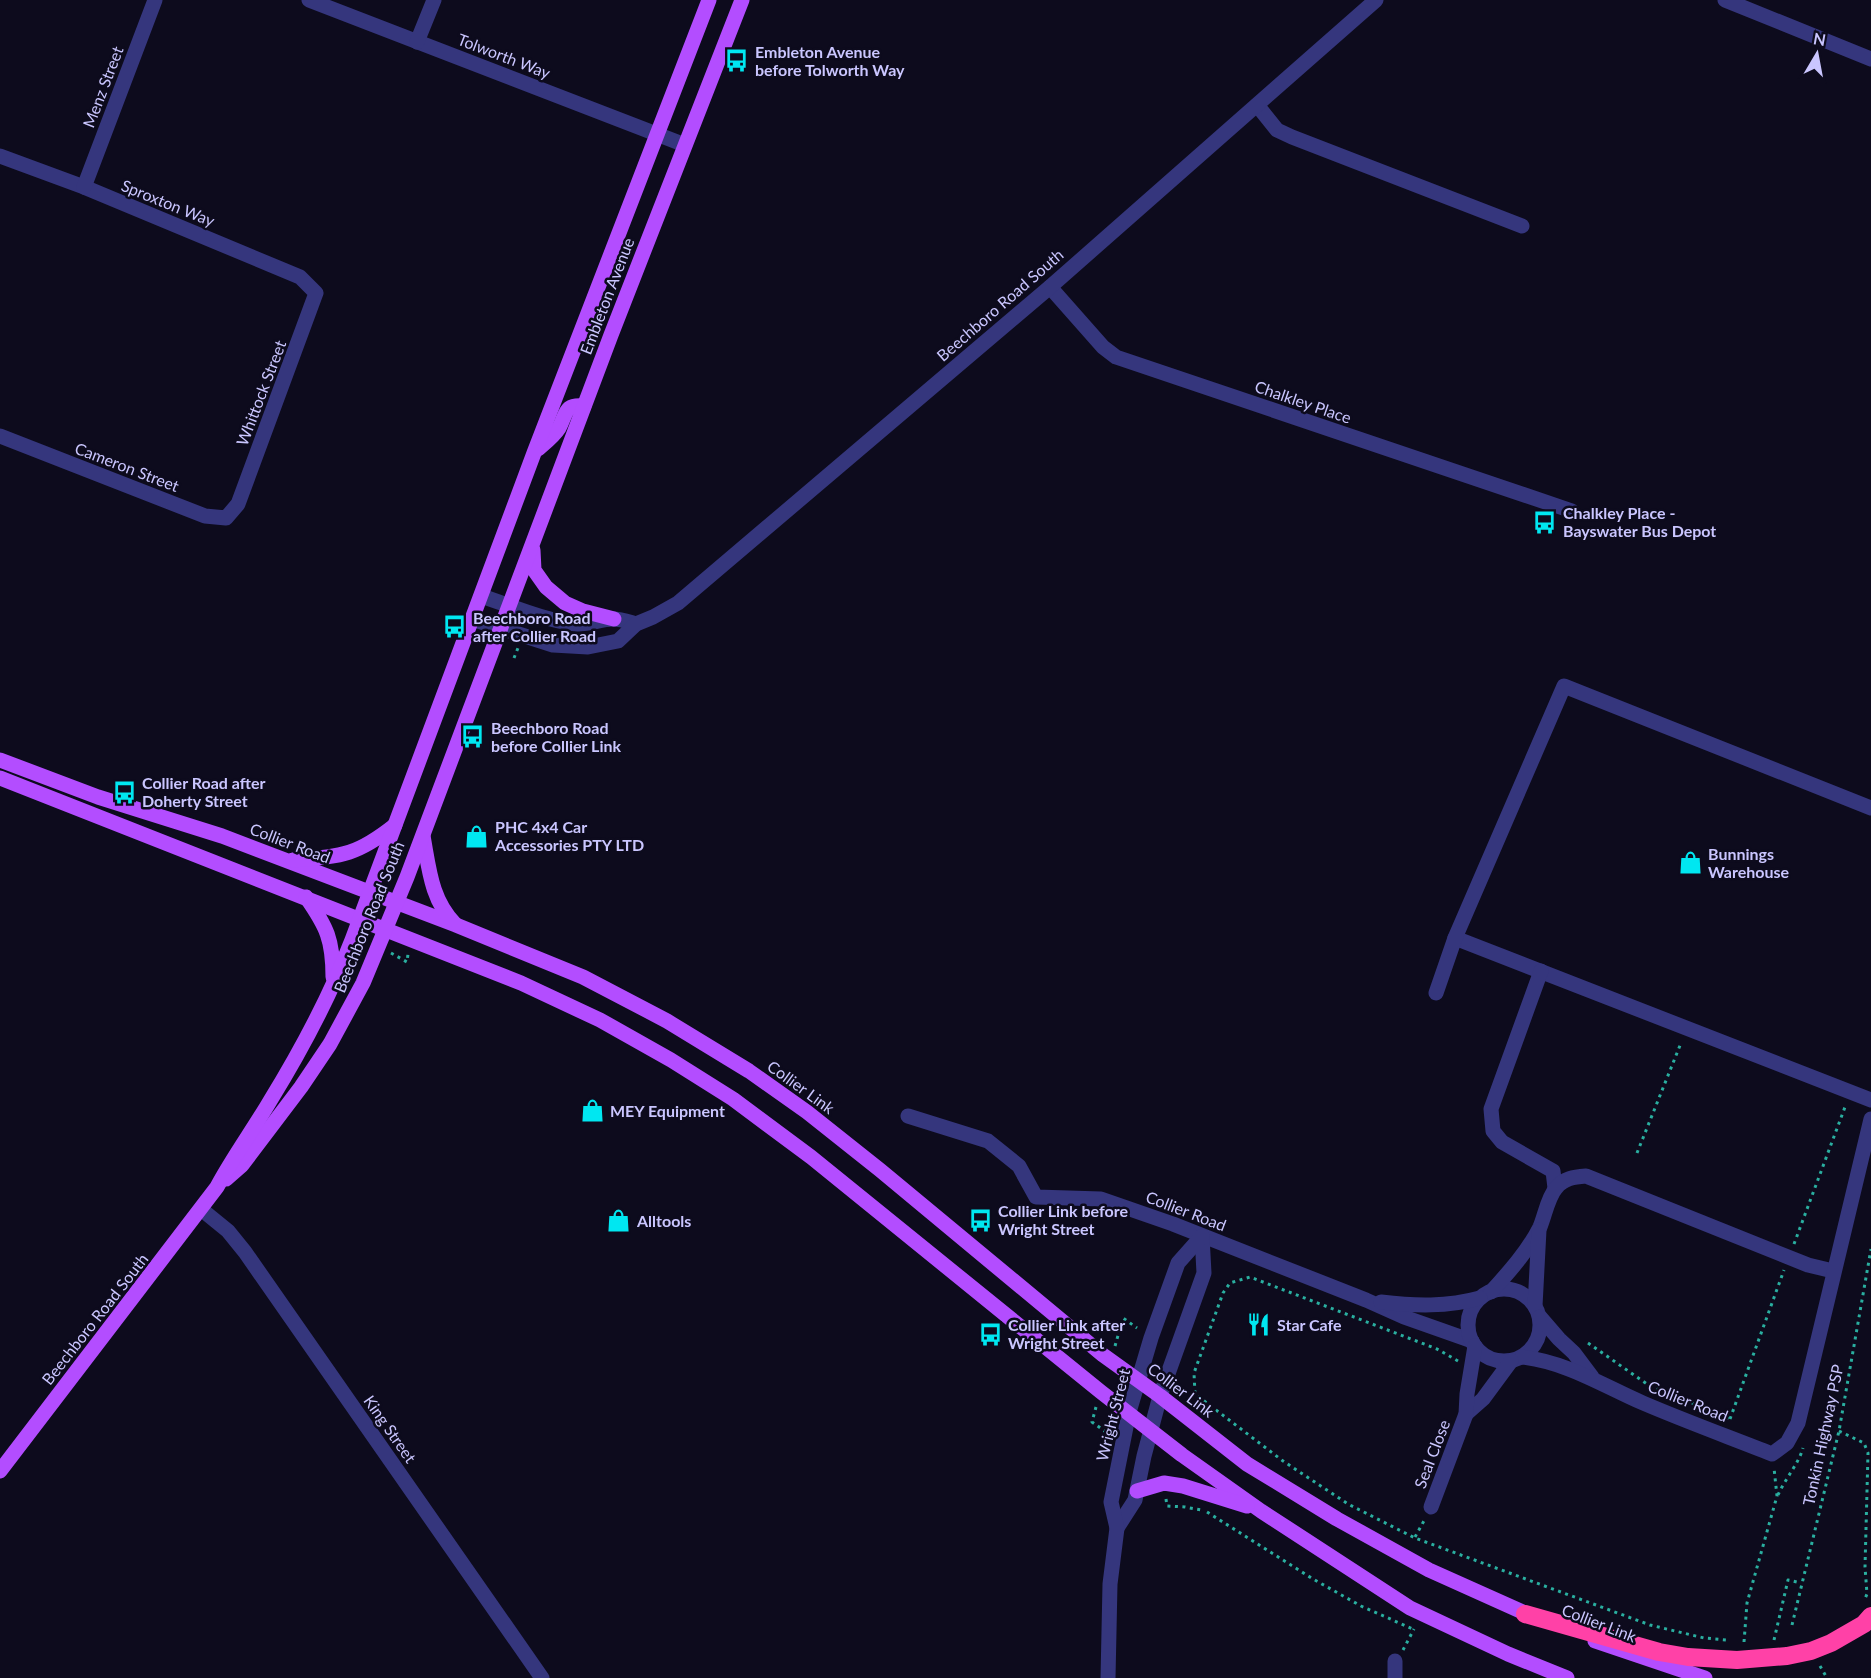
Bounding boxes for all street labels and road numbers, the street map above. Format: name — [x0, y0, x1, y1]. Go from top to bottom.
street label: Tolworth Way — [455, 29, 554, 82]
street label: Menz Street — [78, 43, 127, 130]
street label: Sproxton Way — [119, 175, 218, 230]
street label: Embleton Avenue — [576, 235, 638, 357]
street label: Beechboro Road South — [933, 245, 1067, 365]
street label: Whittock Street — [232, 337, 289, 448]
street label: Chalkley Place — [1252, 376, 1354, 427]
street label: Cameron Street — [72, 438, 182, 495]
street label: Collier Road — [247, 819, 333, 867]
street label: Beechboro Road South — [330, 838, 408, 995]
street label: Collier Link — [764, 1056, 839, 1118]
street label: Collier Road — [1143, 1187, 1229, 1235]
street label: Beechboro Road South — [37, 1249, 152, 1388]
street label: Collier Link — [1144, 1359, 1219, 1421]
street label: Tonkin Highway PSP — [1798, 1362, 1847, 1507]
street label: Wright Street — [1092, 1366, 1133, 1463]
street label: Collier Road — [1645, 1376, 1731, 1425]
street label: King Street — [360, 1391, 421, 1466]
street label: Seal Close — [1410, 1417, 1453, 1491]
street label: Collier Link — [1559, 1600, 1640, 1646]

